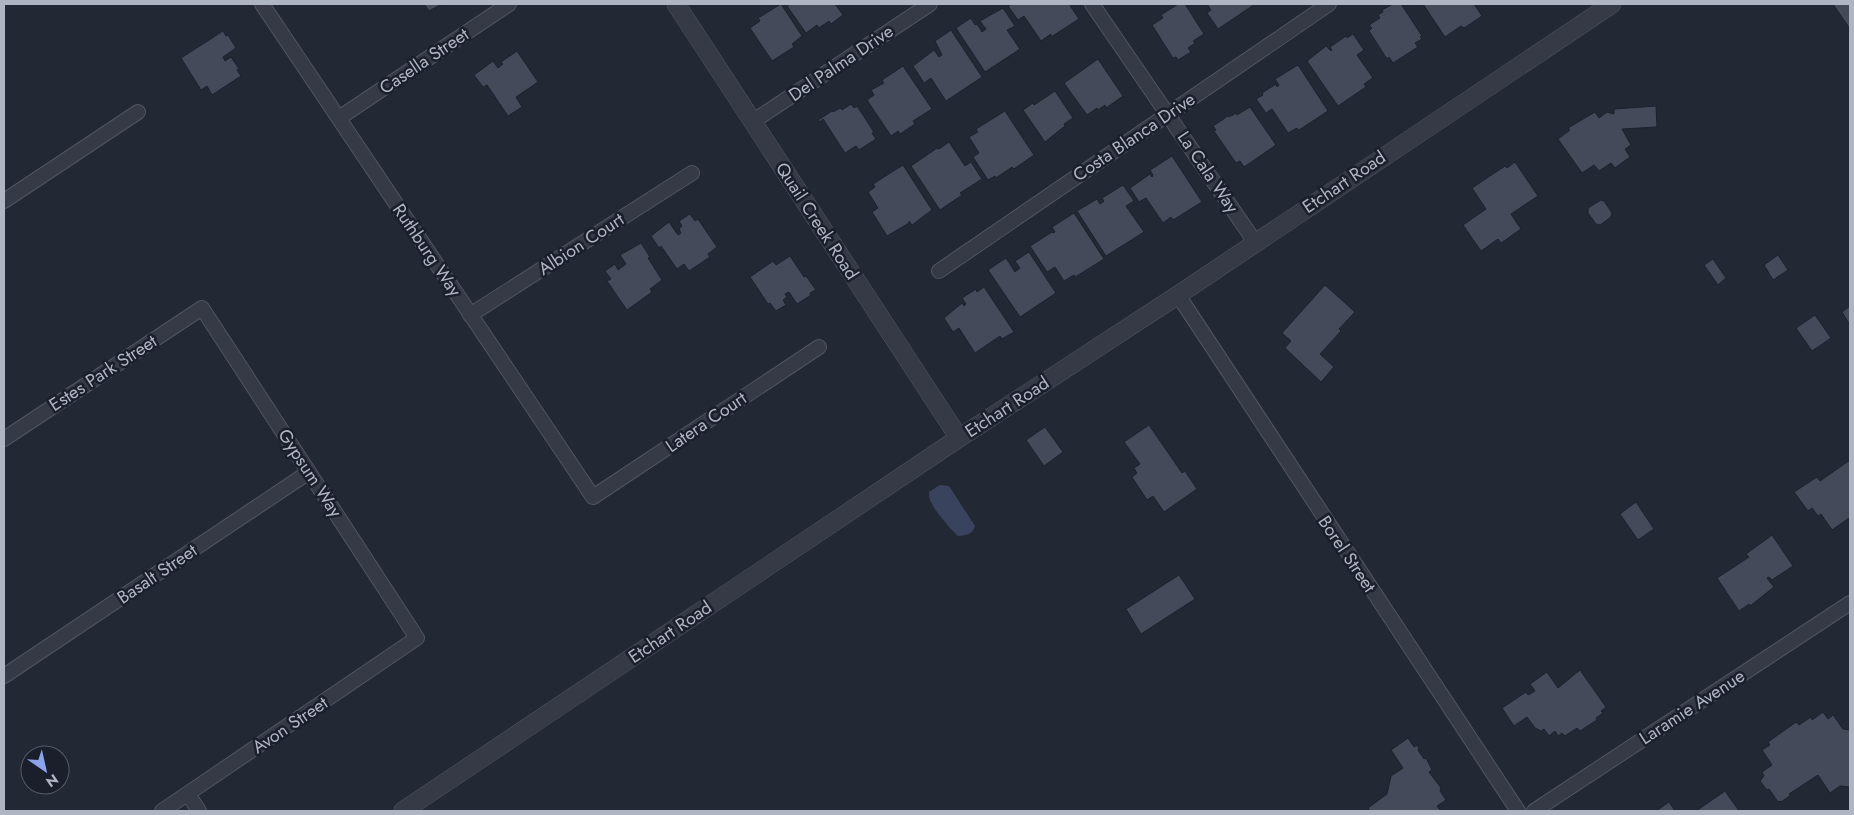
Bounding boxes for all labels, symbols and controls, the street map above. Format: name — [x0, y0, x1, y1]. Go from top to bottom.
street label: Del Palma Drive — [783, 18, 899, 108]
street label: Casella Street — [374, 21, 474, 101]
street label: Costa Blanca Drive — [1068, 86, 1200, 188]
street label: La Cala Way — [1171, 126, 1245, 218]
street label: Etchart Road — [1297, 144, 1391, 220]
street label: Quail Creek Road — [769, 157, 865, 285]
street label: Ruthburg Way — [386, 198, 468, 302]
street label: Albion Court — [533, 206, 630, 282]
street label: Estes Park Street — [44, 328, 163, 418]
street label: Etchart Road — [960, 370, 1054, 444]
street label: Latera Court — [660, 385, 752, 459]
street label: Gypsum Way — [272, 424, 348, 523]
street label: Borel Street — [1312, 510, 1383, 598]
street label: Basalt Street — [112, 537, 203, 610]
street label: Etchart Road — [623, 594, 717, 670]
street label: Laramie Avenue — [1634, 663, 1750, 751]
street label: Avon Street — [247, 690, 334, 760]
north arrow — [20, 745, 70, 795]
text: N — [42, 769, 62, 792]

